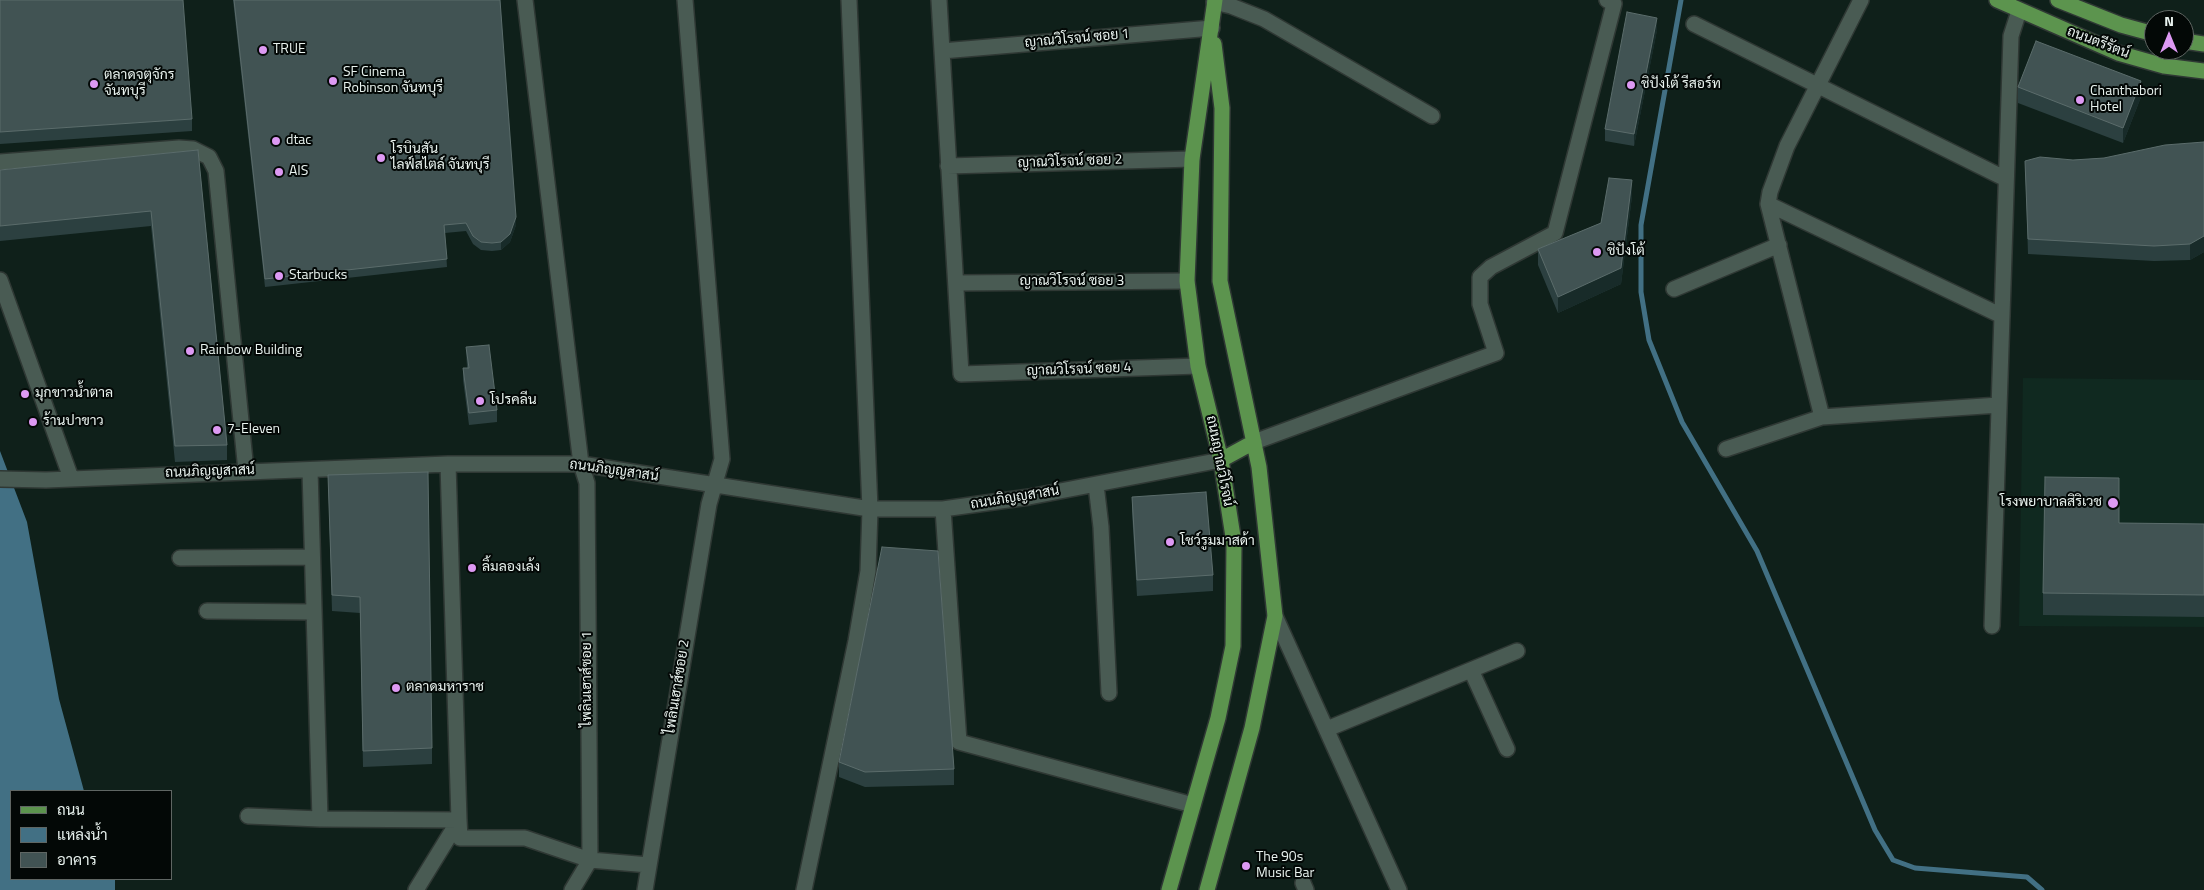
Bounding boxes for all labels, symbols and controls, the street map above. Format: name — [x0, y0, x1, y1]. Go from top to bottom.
north arrow — [2144, 10, 2194, 60]
text: N — [2164, 10, 2174, 31]
street label: ถนนตรีรัตน์ — [2064, 23, 2132, 63]
street label: ญาณวิโรจน์ ซอย 1 — [1024, 26, 1130, 52]
place label: TRUE — [273, 42, 306, 58]
marker: TRUE — [257, 44, 269, 56]
place label: SF Cinema Robinson จันทบุรี — [343, 65, 443, 98]
place label: ตลาดจตุจักร จันทบุรี — [104, 68, 175, 100]
marker: SF Cinema Robinson จันทบุรี — [327, 75, 339, 87]
place label: ชิปังโต้ รีสอร์ท — [1641, 77, 1721, 93]
marker: ตลาดจตุจักร จันทบุรี — [88, 78, 100, 90]
marker: ชิปังโต้ รีสอร์ท — [1625, 79, 1637, 91]
place label: Chanthabori Hotel — [2090, 84, 2162, 116]
marker: Chanthabori Hotel — [2074, 94, 2086, 106]
place label: dtac — [286, 133, 311, 149]
marker: dtac — [270, 135, 282, 147]
place label: โรบินสัน ไลฟ์สไตล์ จันทบุรี — [391, 142, 490, 174]
marker: โรบินสัน ไลฟ์สไตล์ จันทบุรี — [375, 152, 387, 164]
street label: ญาณวิโรจน์ ซอย 2 — [1017, 152, 1123, 172]
place label: AIS — [289, 164, 308, 180]
marker: AIS — [273, 166, 285, 178]
place label: ชิปังโต้ — [1607, 244, 1645, 260]
marker: ชิปังโต้ — [1591, 246, 1603, 258]
place label: Starbucks — [289, 268, 347, 284]
marker: Starbucks — [273, 270, 285, 282]
street label: ญาณวิโรจน์ ซอย 3 — [1020, 274, 1124, 290]
place label: Rainbow Building — [200, 343, 302, 359]
marker: Rainbow Building — [184, 345, 196, 357]
street label: ญาณวิโรจน์ ซอย 4 — [1026, 360, 1132, 380]
place label: มุกขาวน้ำตาล — [35, 386, 113, 402]
marker: มุกขาวน้ำตาล — [19, 388, 31, 400]
place label: โปรคลีน — [490, 393, 537, 409]
marker: โปรคลีน — [474, 395, 486, 407]
place label: ร้านปาขาว — [43, 414, 104, 430]
street label: ถนนญาณวิโรจน์ — [1202, 414, 1236, 508]
marker: ร้านปาขาว — [27, 416, 39, 428]
place label: 7-Eleven — [227, 422, 280, 438]
marker: 7-Eleven — [211, 424, 223, 436]
street label: ถนนภิญญสาสน์ — [568, 456, 660, 486]
street label: ถนนภิญญสาสน์ — [165, 462, 255, 482]
street label: ถนนภิญญสาสน์ — [969, 483, 1061, 513]
place label: โรงพยาบาลสิริเวช — [2000, 495, 2102, 511]
marker: โรงพยาบาลสิริเวช — [2106, 496, 2120, 510]
place label: โชว์รูมมาสด้า — [1180, 534, 1255, 550]
marker: โชว์รูมมาสด้า — [1164, 536, 1176, 548]
place label: ลิ้มลองเล้ง — [482, 560, 540, 576]
marker: ลิ้มลองเล้ง — [466, 562, 478, 574]
street label: ไพลินเฮาส์ซอย 1 — [580, 631, 596, 727]
street label: ไพลินเฮาส์ซอย 2 — [662, 639, 694, 735]
place label: ตลาดมหาราช — [406, 680, 484, 696]
marker: ตลาดมหาราช — [390, 682, 402, 694]
legend — [10, 790, 172, 880]
text: ถนน — [57, 798, 85, 821]
text: แหล่งน้ำ — [57, 823, 108, 846]
text: อาคาร — [57, 848, 97, 871]
place label: The 90s Music Bar — [1256, 850, 1314, 882]
marker: The 90s Music Bar — [1240, 860, 1252, 872]

